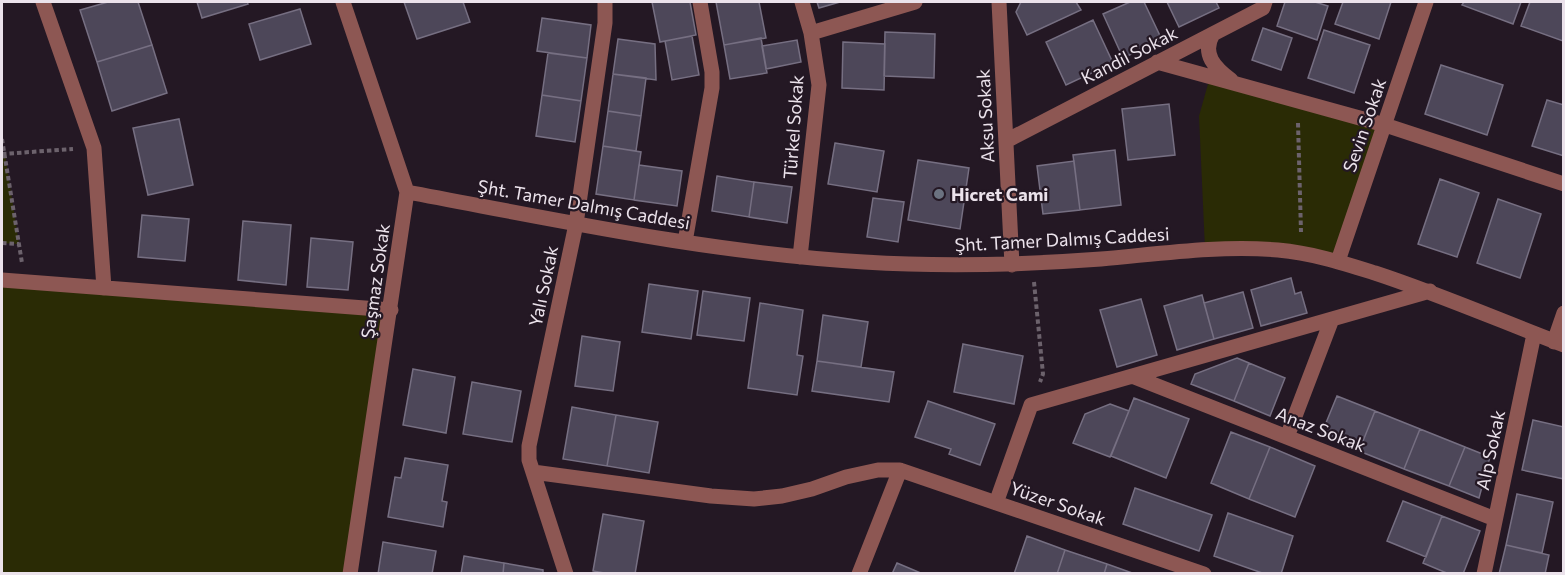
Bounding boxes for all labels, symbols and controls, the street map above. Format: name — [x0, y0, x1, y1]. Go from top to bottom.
street label: Kandil Sokak — [1077, 21, 1181, 89]
street label: Aksu Sokak — [972, 68, 998, 164]
street label: Türkel Sokak — [778, 74, 808, 180]
street label: Sevin Sokak — [1338, 75, 1390, 175]
street label: Şht. Tamer Dalmış Caddesi — [476, 174, 692, 234]
place label: Hicret Cami — [951, 183, 1048, 205]
marker: Hicret Cami — [932, 187, 946, 201]
street label: Şaşmaz Sokak — [356, 222, 394, 340]
street label: Şht. Tamer Dalmış Caddesi — [954, 222, 1170, 256]
street label: Yalı Sokak — [524, 243, 562, 329]
street label: Anaz Sokak — [1273, 402, 1369, 456]
street label: Alp Sokak — [1471, 408, 1509, 492]
street label: Yüzer Sokak — [1007, 476, 1109, 530]

